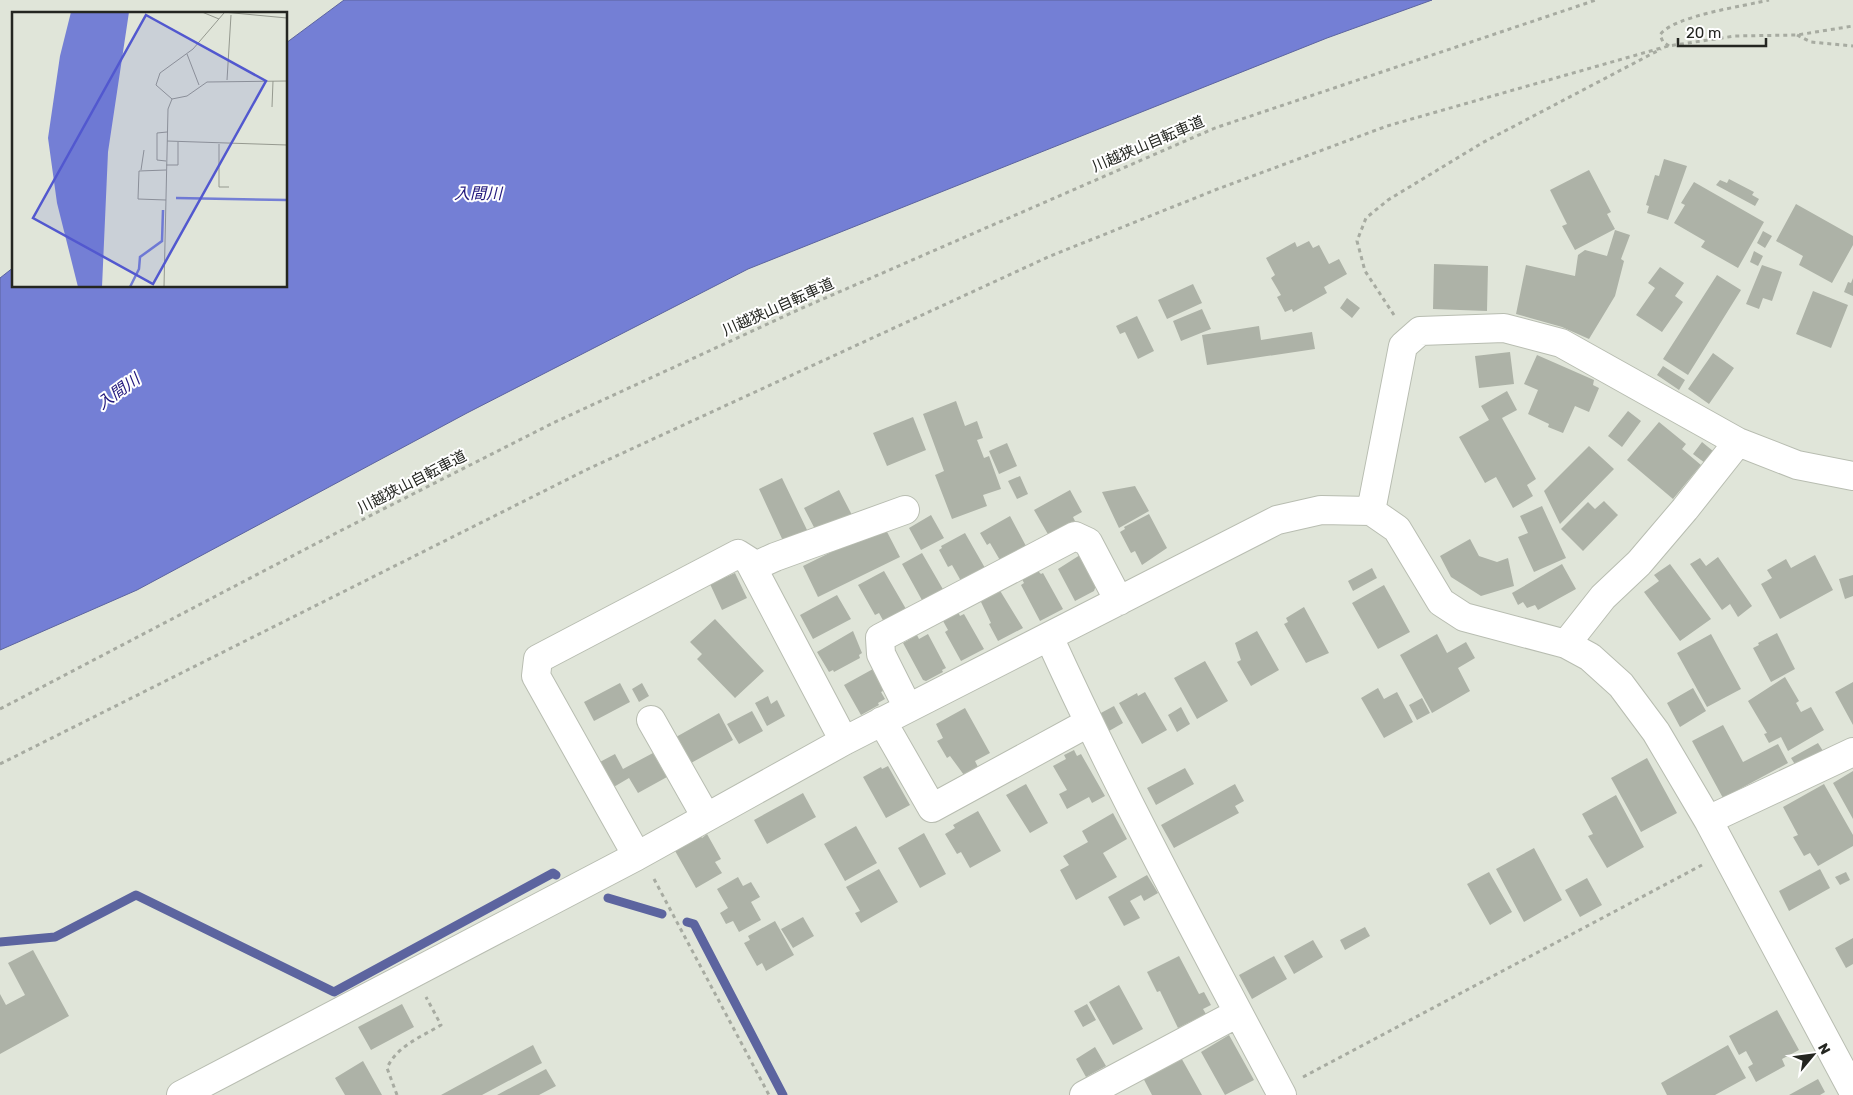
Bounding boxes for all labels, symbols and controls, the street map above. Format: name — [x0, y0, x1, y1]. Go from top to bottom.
inset map — [12, 12, 288, 288]
scale bar — [1678, 15, 1766, 47]
text: 20 m — [1686, 24, 1721, 42]
street label: 川越狭山自転車道 — [1089, 112, 1207, 176]
water label: 入間川 — [454, 184, 504, 203]
street label: 川越狭山自転車道 — [720, 274, 836, 340]
water label: 入間川 — [93, 368, 145, 413]
street label: 川越狭山自転車道 — [354, 447, 470, 517]
north arrow — [1788, 1030, 1838, 1080]
text: N — [1814, 1040, 1834, 1057]

